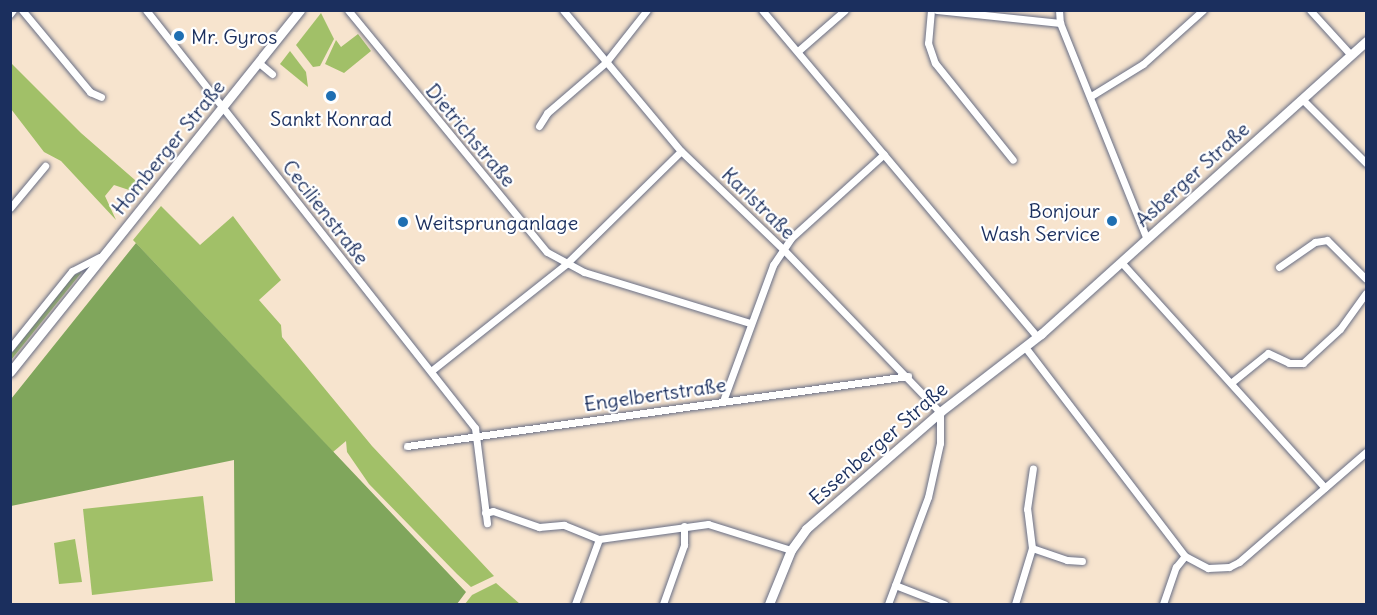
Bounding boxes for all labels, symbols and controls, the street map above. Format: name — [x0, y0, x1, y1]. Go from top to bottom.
place label: Mr. Gyros — [191, 24, 277, 48]
marker: Mr. Gyros — [172, 29, 186, 43]
street label: Homberger Straße — [106, 75, 230, 219]
street label: Dietrichstraße — [421, 78, 521, 192]
marker: Sankt Konrad — [324, 89, 338, 103]
place label: Sankt Konrad — [270, 106, 392, 130]
street label: Asberger Straße — [1130, 117, 1254, 231]
street label: Cecilienstraße — [278, 155, 374, 269]
street label: Karlstraße — [717, 162, 801, 244]
place label: Bonjour Wash Service — [981, 198, 1100, 245]
place label: Weitsprunganlage — [415, 210, 578, 234]
marker: Bonjour Wash Service — [1105, 214, 1119, 228]
marker: Weitsprunganlage — [396, 215, 410, 229]
street label: Engelbertstraße — [582, 372, 728, 416]
street label: Essenberger Straße — [804, 376, 952, 510]

